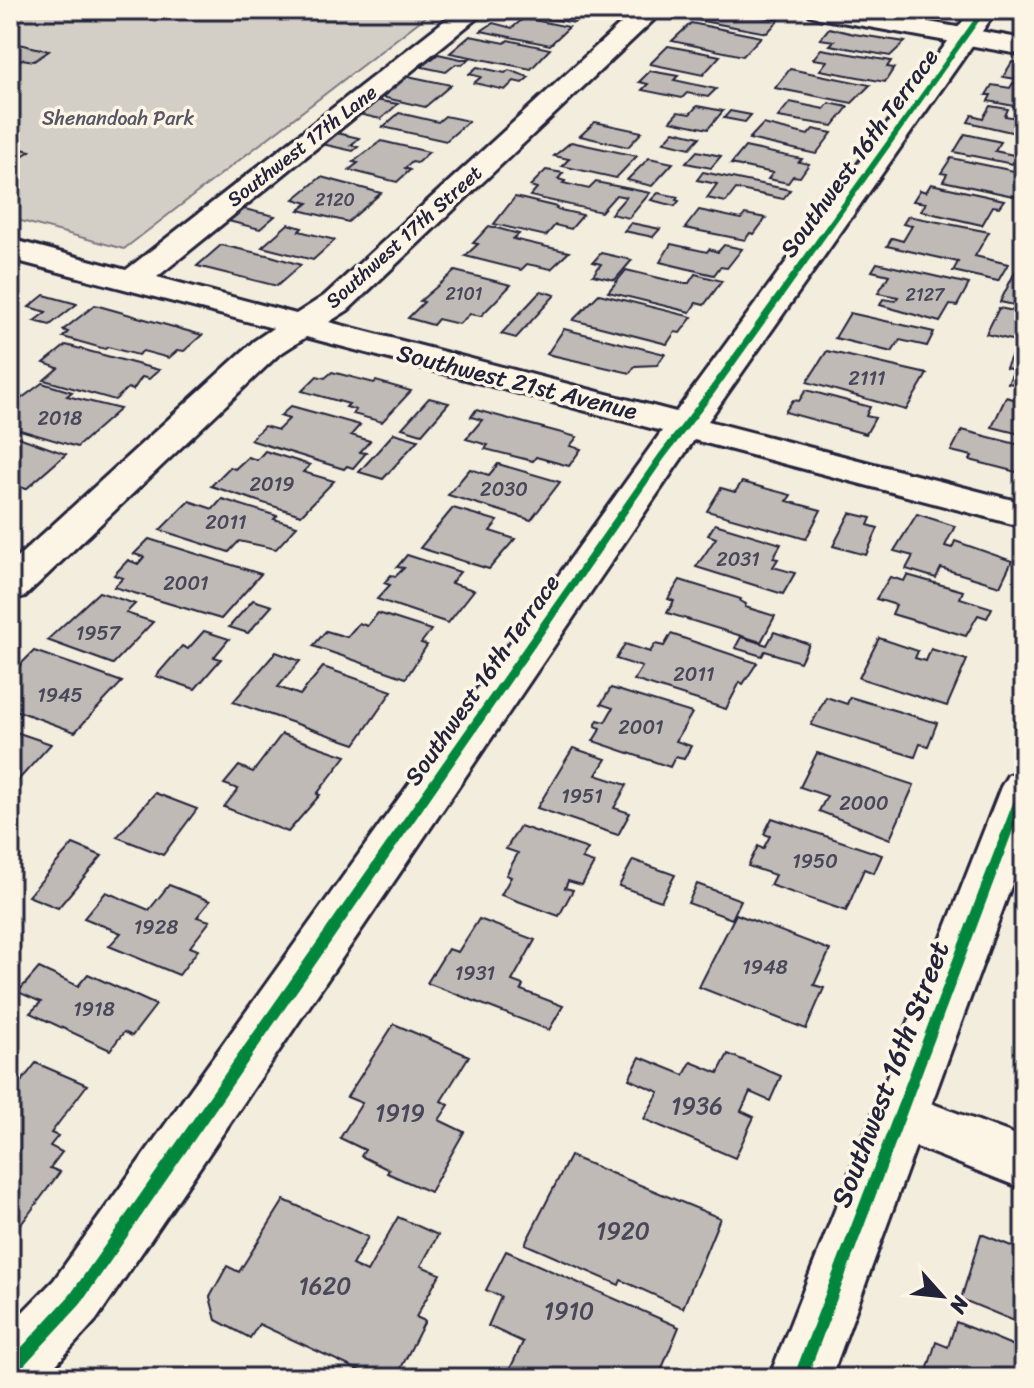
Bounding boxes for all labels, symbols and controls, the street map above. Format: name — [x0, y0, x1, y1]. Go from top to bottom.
street label: Southwest 16th Terrace — [768, 39, 950, 267]
street label: Southwest 17th Lane — [219, 76, 385, 216]
park label: Shenandoah Park — [42, 101, 194, 136]
street label: Southwest 17th Street — [317, 156, 491, 318]
house number: 2120 — [315, 184, 355, 216]
house number: 2101 — [445, 278, 483, 310]
house number: 2127 — [906, 279, 946, 311]
street label: Southwest 21st Avenue — [392, 332, 642, 432]
house number: 2111 — [848, 361, 886, 396]
house number: 2018 — [38, 401, 82, 436]
house number: 2019 — [249, 467, 295, 502]
house number: 2030 — [480, 472, 528, 507]
house number: 2011 — [205, 505, 247, 540]
house number: 2031 — [716, 542, 760, 577]
street label: Southwest 16th Terrace — [393, 565, 571, 795]
house number: 2001 — [163, 566, 209, 601]
house number: 1957 — [76, 616, 122, 651]
house number: 2011 — [673, 657, 715, 692]
house number: 1945 — [37, 678, 83, 713]
house number: 2001 — [618, 710, 664, 745]
house number: 1951 — [561, 779, 603, 814]
house number: 2000 — [839, 786, 889, 821]
house number: 1950 — [792, 844, 838, 879]
house number: 1928 — [134, 910, 178, 945]
street label: Southwest 16th Street — [817, 933, 963, 1215]
house number: 1948 — [742, 950, 788, 985]
house number: 1931 — [455, 956, 495, 991]
house number: 1918 — [73, 992, 115, 1027]
house number: 1936 — [671, 1085, 723, 1127]
house number: 1919 — [375, 1092, 425, 1134]
house number: 1920 — [596, 1210, 650, 1252]
north arrow — [902, 1256, 982, 1336]
house number: 1620 — [299, 1265, 351, 1307]
text: N — [938, 1288, 981, 1321]
house number: 1910 — [544, 1290, 594, 1332]

